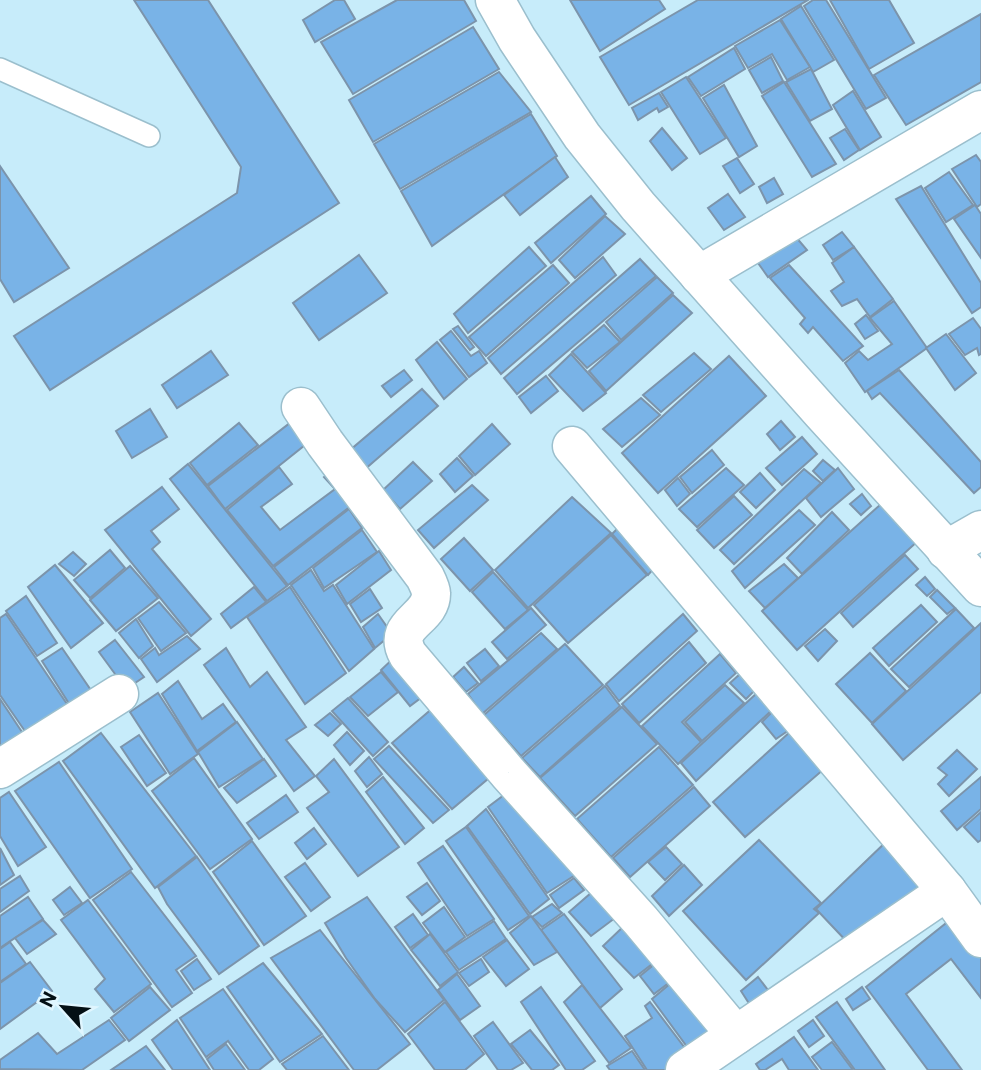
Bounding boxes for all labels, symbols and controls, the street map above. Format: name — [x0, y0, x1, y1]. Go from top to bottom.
north arrow — [28, 972, 98, 1042]
text: N — [34, 987, 61, 1011]

